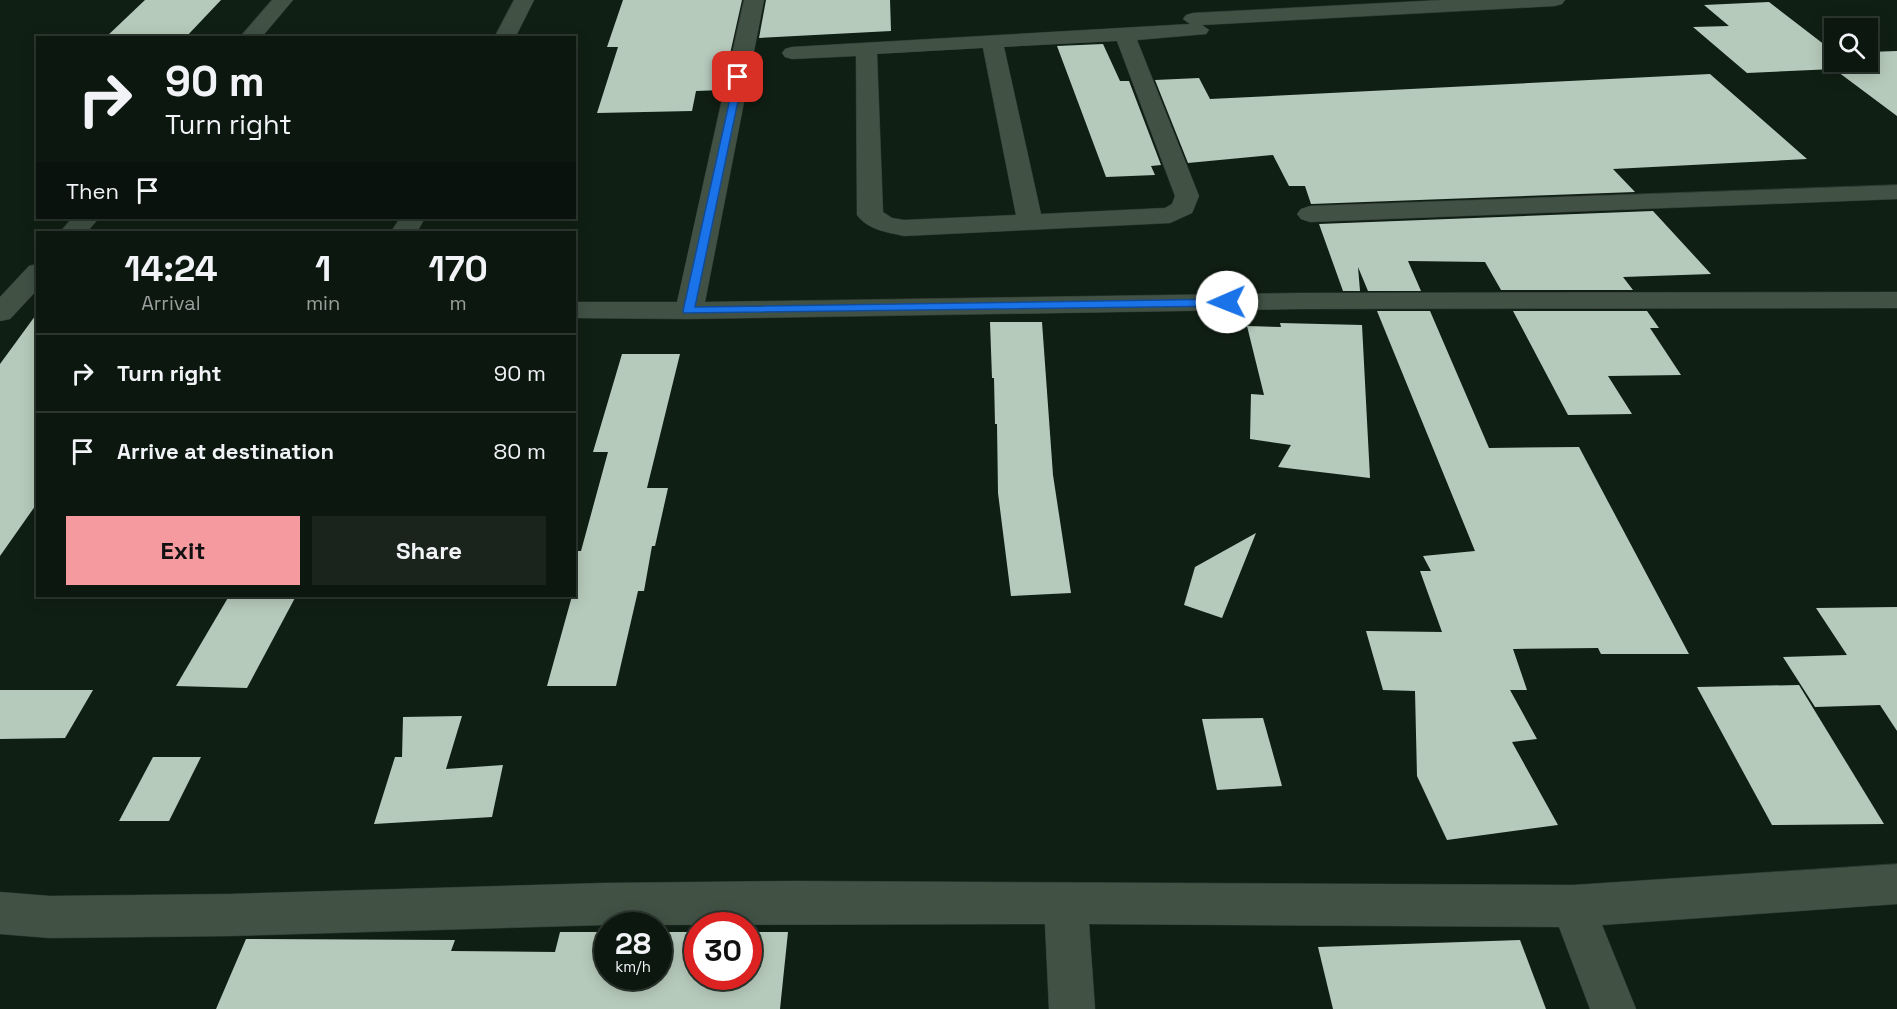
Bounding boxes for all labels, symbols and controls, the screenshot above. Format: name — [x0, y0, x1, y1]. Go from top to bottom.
map controls — [1824, 18, 1878, 72]
button: search — [1824, 18, 1878, 72]
pin — [712, 51, 763, 102]
text: 90 m — [165, 55, 265, 108]
icon: right — [66, 60, 144, 138]
icon: arrive — [721, 60, 754, 93]
text: Turn right — [165, 107, 292, 142]
icon: arrive — [131, 174, 164, 207]
text: Then — [66, 177, 119, 205]
text: 14:24 — [124, 246, 218, 292]
text: 1 — [315, 246, 331, 292]
text: 170 — [428, 246, 488, 292]
position arrow — [1195, 270, 1259, 334]
text: Arrival — [141, 290, 201, 316]
text: min — [306, 290, 340, 316]
text: m — [450, 290, 467, 316]
icon: right — [66, 357, 99, 390]
text: Turn right — [117, 359, 222, 387]
text: 90 m — [494, 359, 546, 387]
icon: arrive — [66, 435, 99, 468]
text: Arrive at destination — [117, 437, 334, 465]
text: 80 m — [494, 437, 546, 465]
button: Exit — [66, 516, 300, 585]
button: Share — [312, 516, 546, 585]
speed limit sign: 30 — [684, 912, 762, 990]
text: 28 — [615, 924, 651, 963]
text: km/h — [615, 957, 651, 976]

